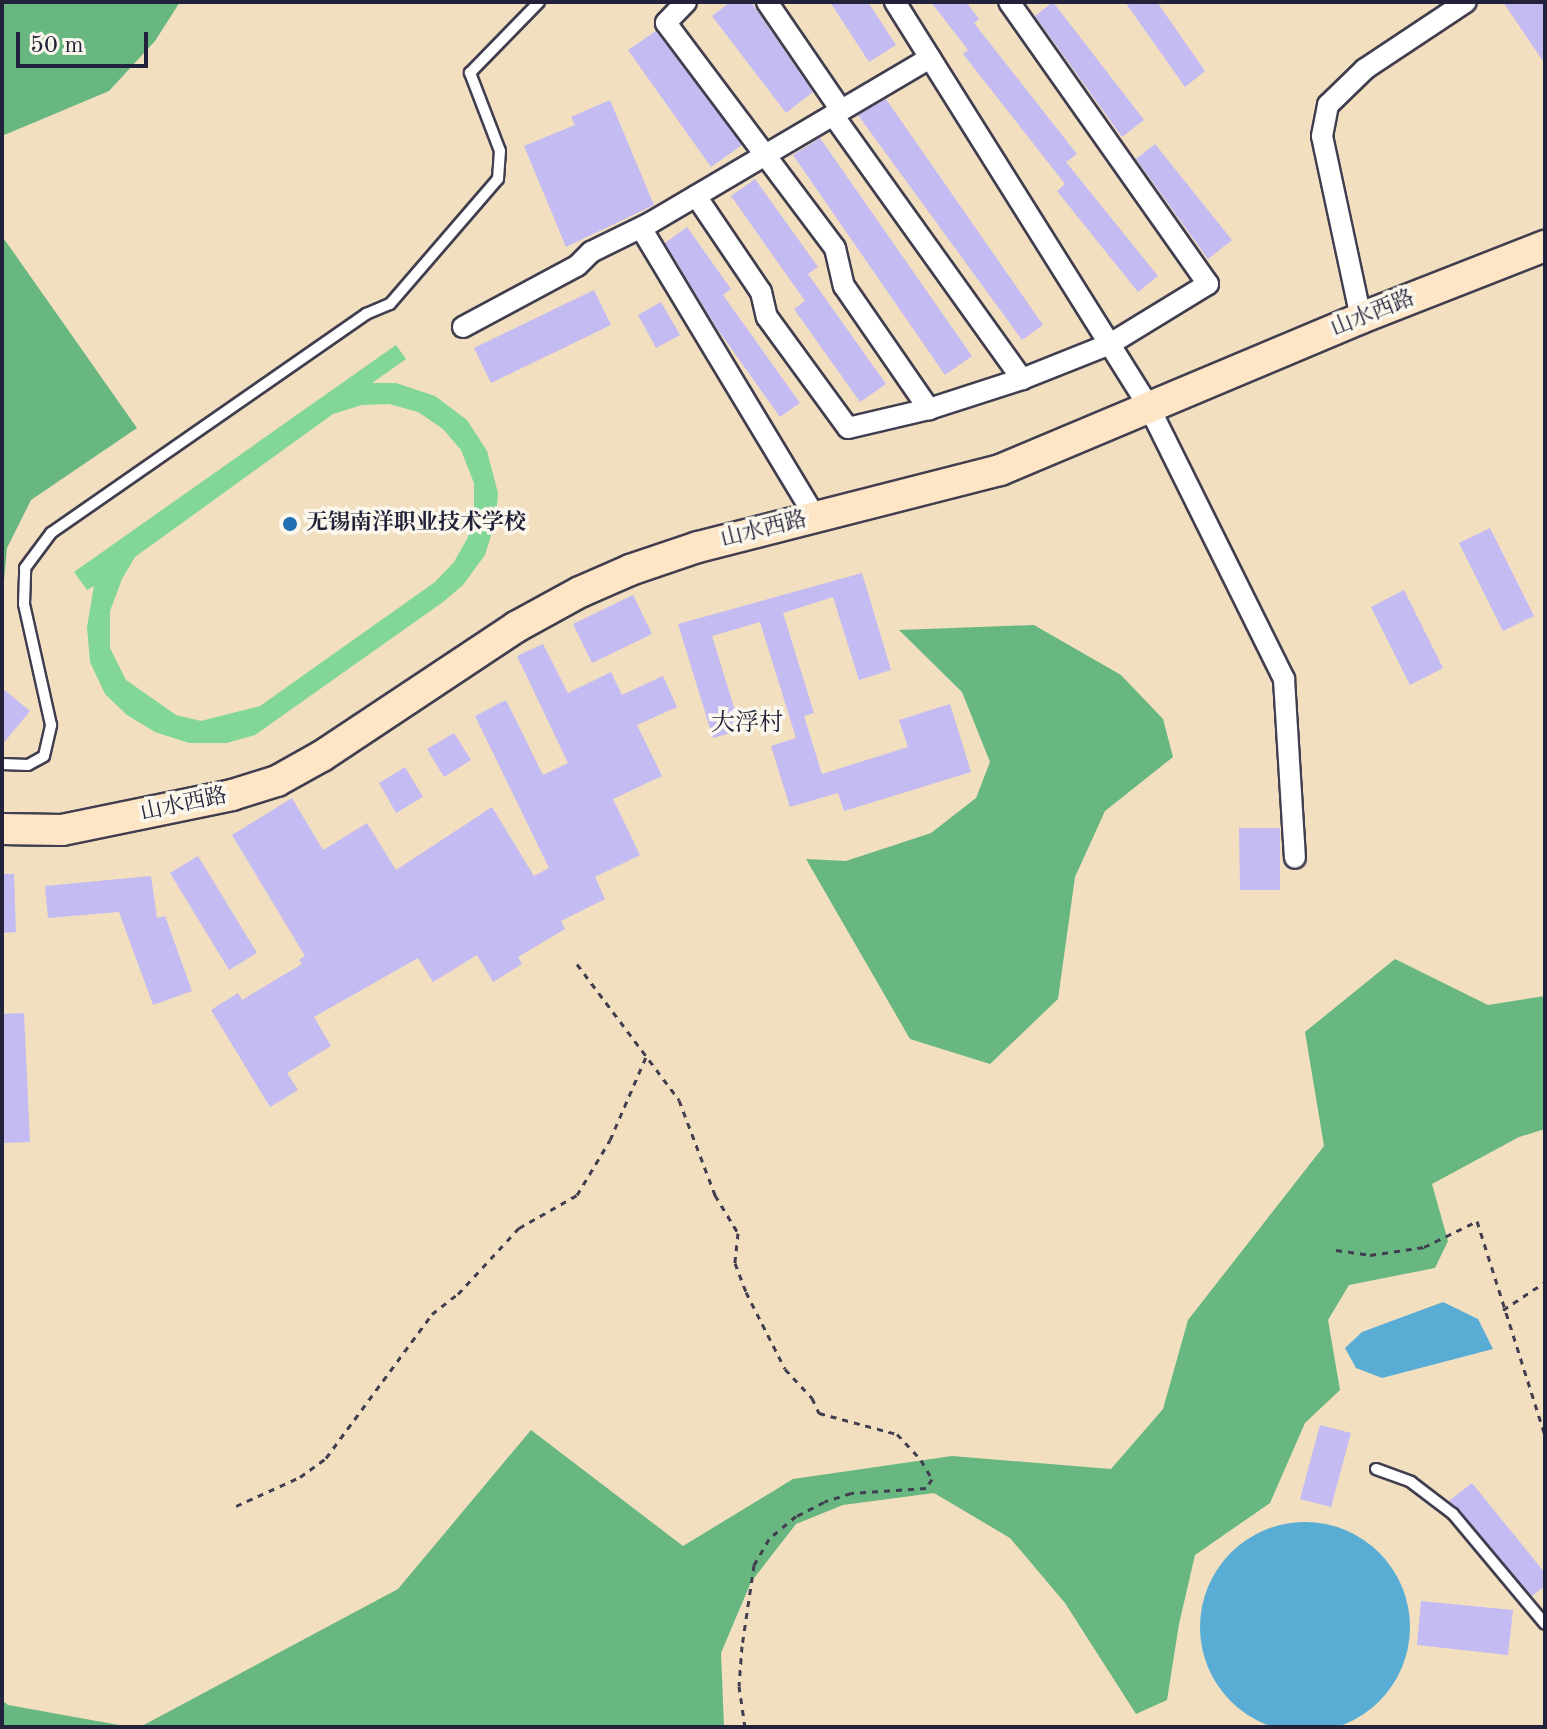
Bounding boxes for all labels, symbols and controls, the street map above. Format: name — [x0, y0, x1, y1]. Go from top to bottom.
scale bar — [20, 16, 152, 66]
text: 50 m — [30, 34, 84, 58]
street label: 山水西路 — [1327, 285, 1419, 343]
street label: 山水西路 — [718, 507, 810, 553]
place label: 无锡南洋职业技术学校 — [306, 511, 526, 537]
marker: 无锡南洋职业技术学校 — [281, 515, 299, 533]
district label: 大浮村 — [711, 711, 783, 739]
street label: 山水西路 — [138, 783, 230, 827]

